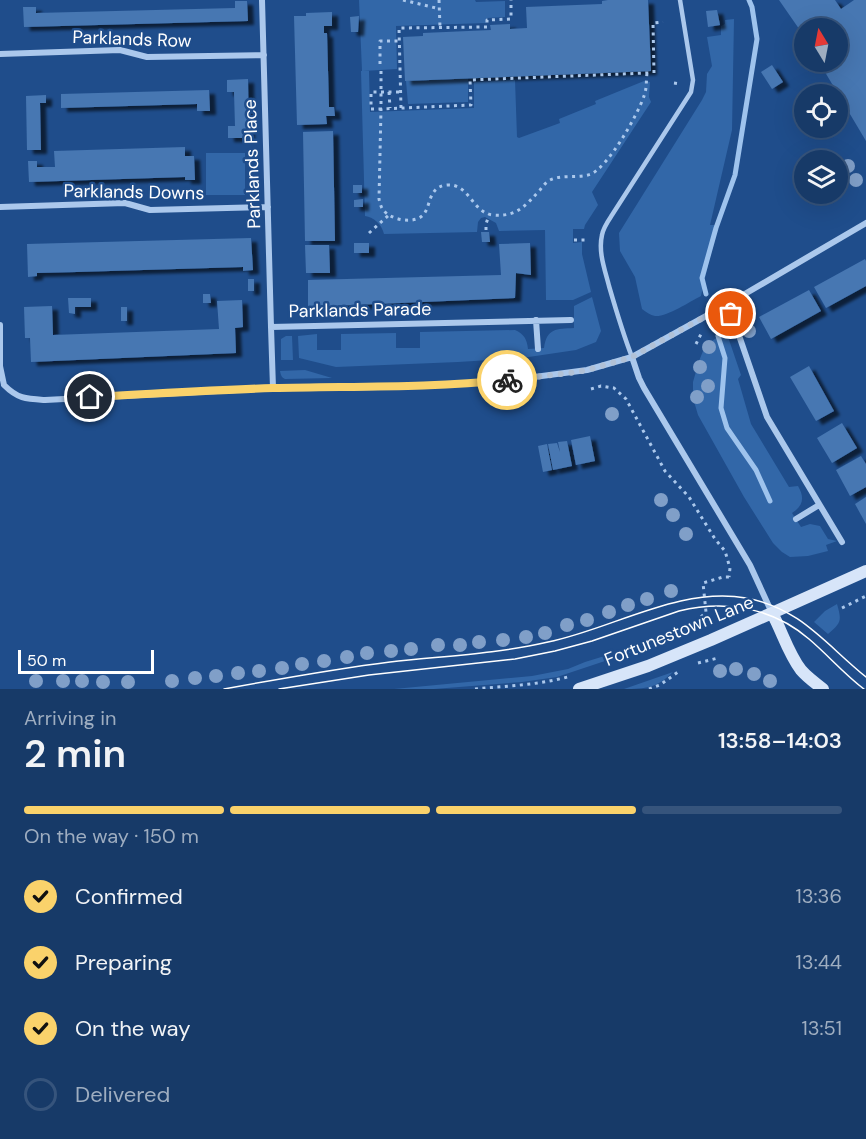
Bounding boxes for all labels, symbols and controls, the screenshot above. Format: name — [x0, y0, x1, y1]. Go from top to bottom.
north arrow — [794, 18, 848, 72]
map controls — [794, 18, 848, 204]
street label: Parklands Row — [72, 25, 192, 53]
button: locate — [794, 84, 848, 138]
street label: Parklands Place — [238, 99, 266, 229]
button: layers — [794, 150, 848, 204]
street label: Parklands Downs — [63, 179, 205, 205]
pin — [705, 288, 756, 339]
street label: Parklands Parade — [289, 297, 431, 323]
icon: bag — [714, 297, 747, 330]
courier — [477, 350, 537, 410]
icon: bike — [491, 364, 524, 397]
pin — [64, 371, 115, 422]
icon: home — [73, 380, 106, 413]
street label: Fortunestown Lane — [601, 590, 757, 672]
scale bar — [18, 647, 154, 674]
text: 50 m — [27, 650, 66, 671]
text: Arriving in — [24, 705, 116, 731]
text: 13:58–14:03 — [718, 726, 842, 755]
text: 2 min — [24, 728, 126, 779]
text: On the way · 150 m — [24, 823, 199, 849]
icon: check — [24, 880, 57, 913]
text: Confirmed — [75, 882, 183, 911]
text: 13:36 — [796, 883, 842, 909]
icon: check — [24, 946, 57, 979]
text: Preparing — [75, 948, 172, 977]
text: 13:44 — [796, 949, 842, 975]
icon: check — [24, 1012, 57, 1045]
text: On the way — [75, 1014, 190, 1043]
text: 13:51 — [801, 1015, 842, 1041]
text: Delivered — [75, 1080, 170, 1109]

